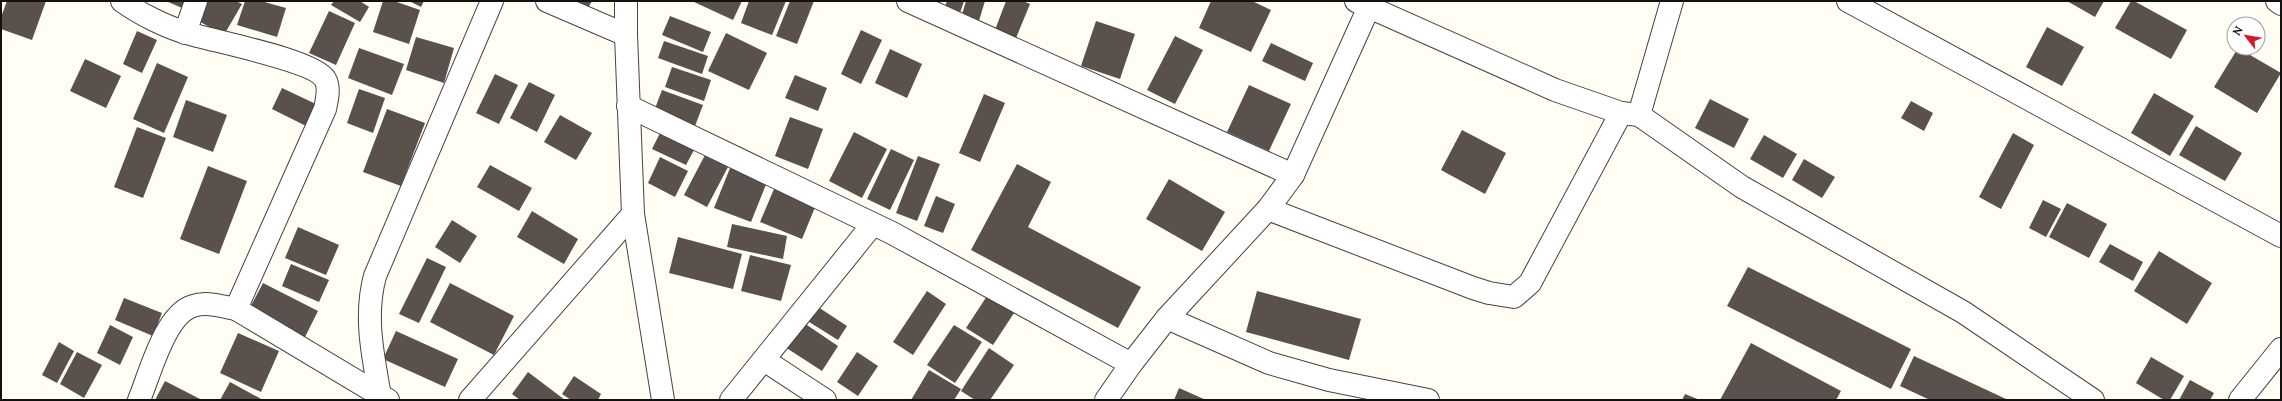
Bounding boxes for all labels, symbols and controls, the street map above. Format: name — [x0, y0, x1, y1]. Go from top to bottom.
north arrow — [2226, 16, 2266, 56]
text: N — [2229, 23, 2246, 38]

